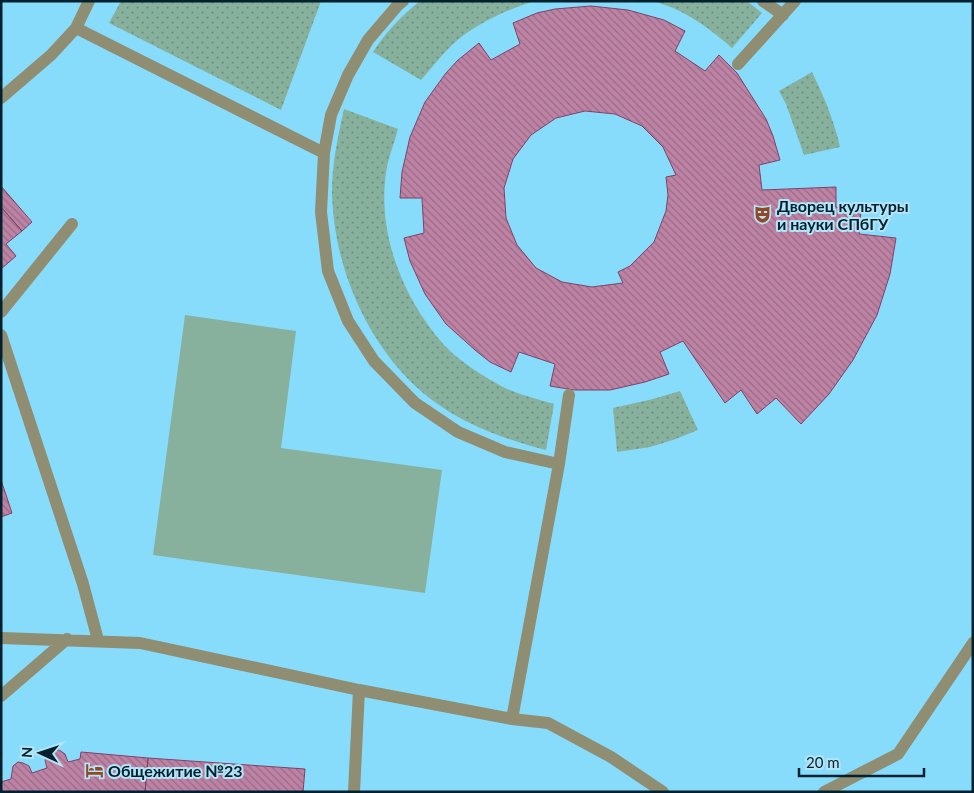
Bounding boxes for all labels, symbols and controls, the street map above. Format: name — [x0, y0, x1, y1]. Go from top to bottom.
place label: Дворец культуры и науки СПбГУ — [777, 196, 909, 233]
theatre icon: Дворец культуры и науки СПбГУ — [753, 204, 773, 224]
north arrow — [15, 728, 65, 778]
text: N — [18, 746, 35, 758]
scale bar — [799, 746, 924, 778]
text: 20 m — [806, 753, 840, 771]
hotel icon: Общежитие №23 — [84, 760, 104, 780]
place label: Общежитие №23 — [108, 761, 243, 780]

